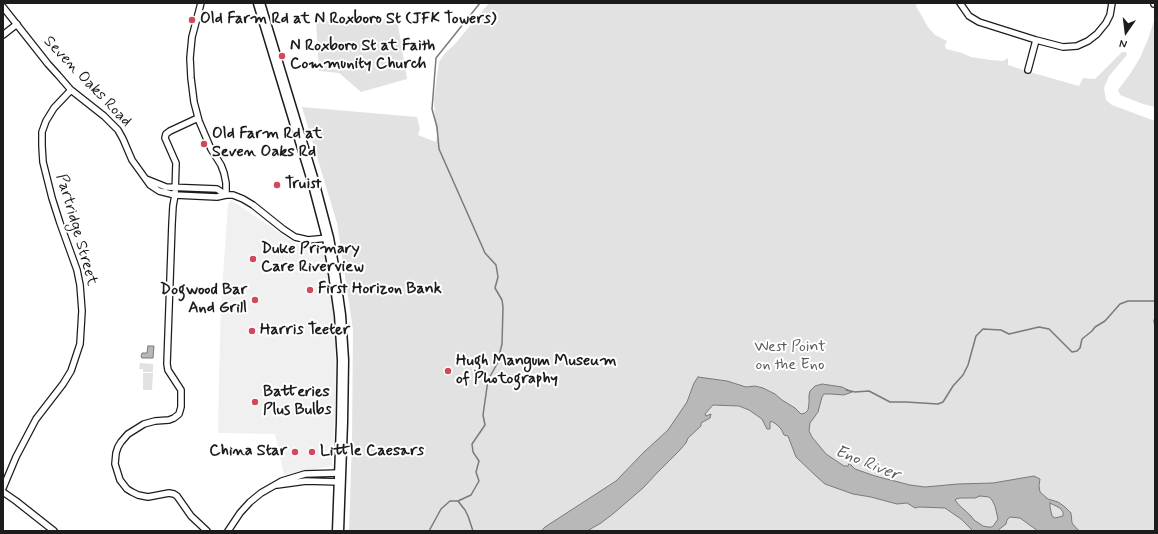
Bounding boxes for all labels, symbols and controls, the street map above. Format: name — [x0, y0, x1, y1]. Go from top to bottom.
place label: Old Farm Rd at N Roxboro St (JFK Towers) — [200, 10, 496, 30]
north arrow — [1106, 12, 1146, 52]
marker: Old Farm Rd at N Roxboro St (JFK Towers) — [187, 15, 197, 25]
street label: Seven Oaks Road — [39, 33, 135, 131]
text: N — [1118, 36, 1128, 51]
place label: N Roxboro St at Faith Community Church — [290, 37, 435, 75]
marker: N Roxboro St at Faith Community Church — [277, 51, 287, 61]
place label: Old Farm Rd at Seven Oaks Rd — [212, 125, 322, 163]
marker: Old Farm Rd at Seven Oaks Rd — [199, 139, 209, 149]
street label: Partridge Street — [51, 172, 101, 288]
place label: Truist — [285, 175, 321, 195]
marker: Truist — [272, 180, 282, 190]
place label: Duke Primary Care Riverview — [261, 240, 364, 278]
marker: Duke Primary Care Riverview — [248, 254, 258, 264]
place label: First Horizon Bank — [318, 280, 442, 300]
place label: Dogwood Bar And Grill — [160, 281, 247, 319]
marker: First Horizon Bank — [305, 285, 315, 295]
marker: Dogwood Bar And Grill — [250, 295, 260, 305]
place label: Harris Teeter — [260, 321, 350, 341]
marker: Harris Teeter — [247, 326, 257, 336]
park label: West Point on the Eno — [754, 338, 826, 376]
place label: Hugh Mangum Museum of Photography — [456, 352, 617, 390]
marker: Hugh Mangum Museum of Photography — [443, 366, 453, 376]
place label: Batteries Plus Bulbs — [263, 383, 331, 421]
marker: Batteries Plus Bulbs — [250, 397, 260, 407]
place label: China Star — [209, 442, 287, 462]
place label: Little Caesars — [320, 442, 424, 462]
water label: Eno River — [832, 442, 902, 486]
marker: China Star — [290, 447, 300, 457]
marker: Little Caesars — [307, 447, 317, 457]

